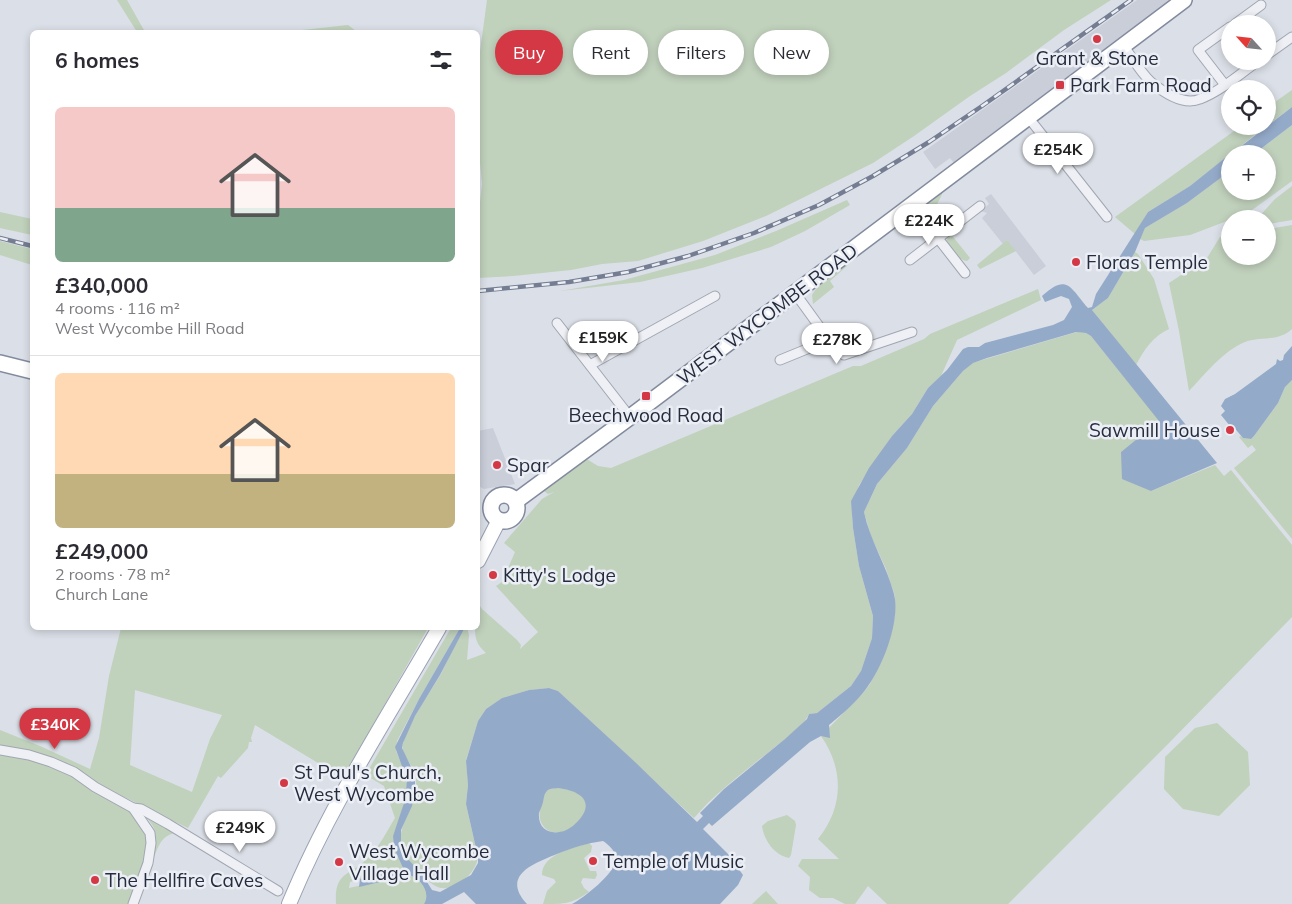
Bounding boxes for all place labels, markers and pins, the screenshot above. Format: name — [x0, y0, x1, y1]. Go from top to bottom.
marker: Grant & Stone — [1091, 33, 1103, 45]
place label: Grant & Stone — [1035, 46, 1159, 70]
place label: Park Farm Road — [1070, 73, 1212, 97]
marker: Park Farm Road — [1054, 79, 1066, 91]
pin: £254K — [1023, 132, 1093, 175]
pin: £224K — [894, 204, 964, 246]
place label: Floras Temple — [1086, 250, 1208, 274]
marker: Floras Temple — [1070, 256, 1082, 268]
pin: £159K — [568, 320, 638, 363]
pin: £278K — [802, 322, 872, 365]
marker: Beechwood Road — [640, 390, 652, 402]
place label: Beechwood Road — [568, 403, 724, 427]
place label: Sawmill House — [1089, 418, 1220, 442]
marker: Sawmill House — [1224, 424, 1236, 436]
place label: Spar — [507, 453, 549, 477]
marker: Spar — [491, 459, 503, 471]
place label: Kitty's Lodge — [503, 563, 616, 587]
marker: Kitty's Lodge — [487, 569, 499, 581]
pin: £340K — [20, 708, 90, 750]
place label: St Paul's Church, West Wycombe — [294, 760, 442, 806]
marker: St Paul's Church, West Wycombe — [278, 777, 290, 789]
pin: £249K — [205, 810, 275, 853]
place label: West Wycombe Village Hall — [349, 839, 489, 885]
place label: Temple of Music — [603, 849, 744, 873]
marker: Temple of Music — [587, 855, 599, 867]
marker: West Wycombe Village Hall — [333, 856, 345, 868]
place label: The Hellfire Caves — [105, 868, 264, 892]
marker: The Hellfire Caves — [89, 874, 101, 886]

